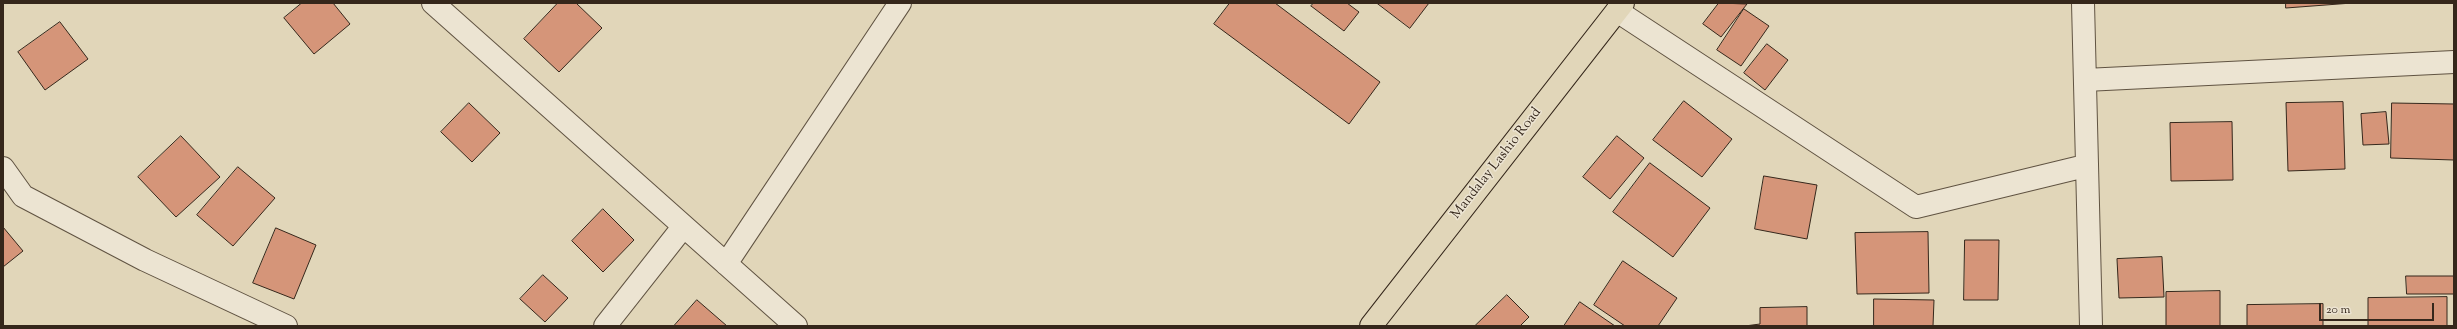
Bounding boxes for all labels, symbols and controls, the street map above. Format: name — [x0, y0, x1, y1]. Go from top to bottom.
street label: Mandalay Lashio Road — [1448, 105, 1546, 223]
scale bar — [2321, 295, 2436, 321]
text: 20 m — [2326, 301, 2350, 319]

